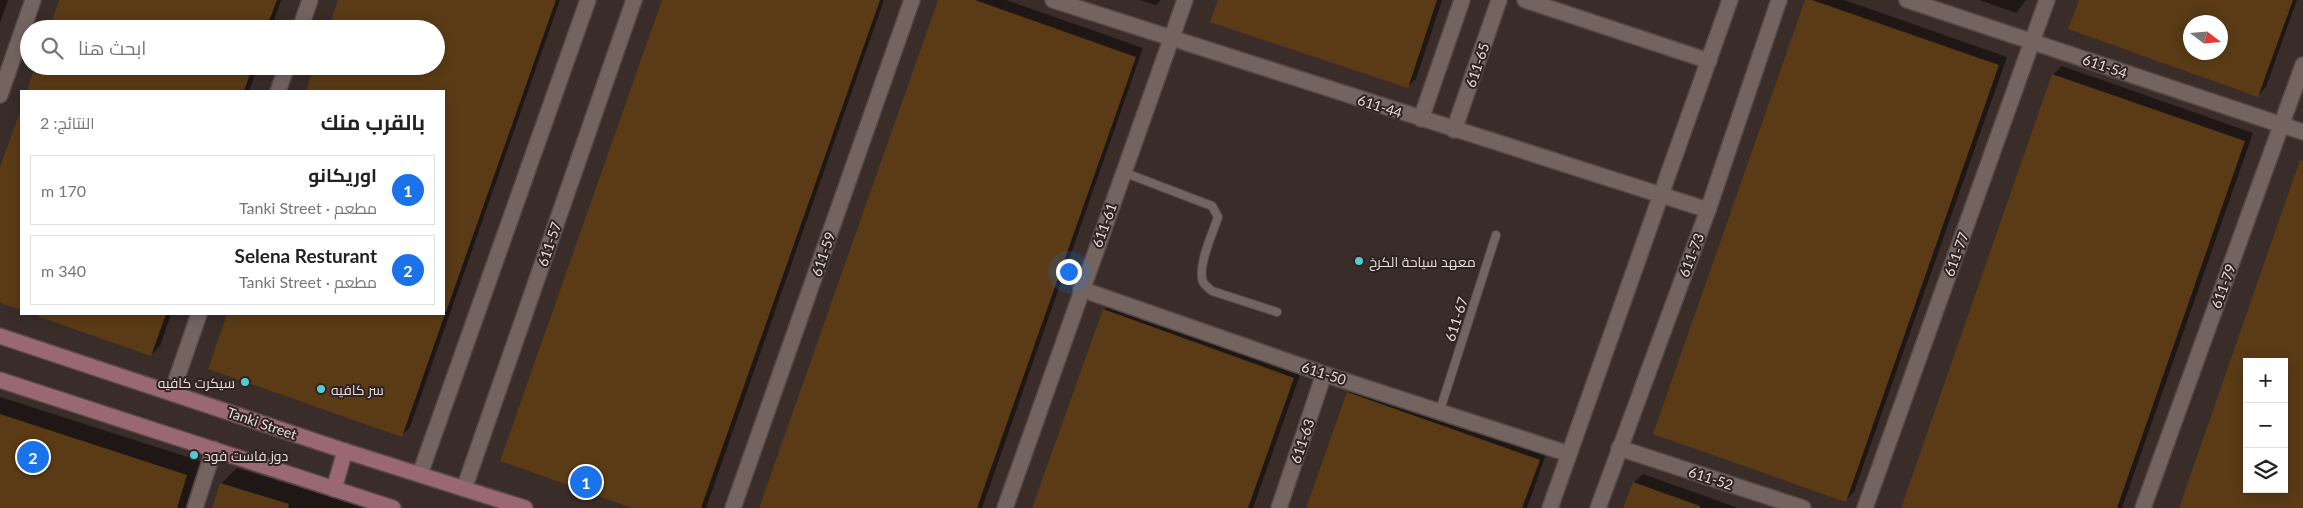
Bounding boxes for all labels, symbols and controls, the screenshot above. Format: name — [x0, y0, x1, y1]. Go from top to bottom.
north arrow — [2183, 15, 2228, 60]
search box — [20, 20, 445, 75]
icon: search — [38, 34, 66, 62]
text: ابحث هنا — [78, 36, 146, 59]
street label: 611-65 — [1462, 41, 1492, 89]
street label: 611-54 — [2081, 51, 2129, 81]
street label: 611-44 — [1356, 91, 1404, 121]
text: بالقرب منك — [321, 109, 425, 134]
text: النتائج: 2 — [40, 113, 95, 132]
text: اوريكانو — [308, 163, 377, 186]
text: 170 m — [41, 181, 86, 200]
text: 1 — [403, 181, 413, 200]
text: مطعم · Tanki Street — [239, 198, 377, 217]
street label: 611-61 — [1088, 201, 1120, 249]
street label: 611-57 — [534, 220, 564, 268]
street label: 611-59 — [808, 230, 838, 278]
street label: 611-77 — [1940, 230, 1972, 278]
street label: 611-73 — [1675, 231, 1707, 279]
text: Selena Resturant — [234, 244, 377, 267]
place label: معهد سياحة الكرخ — [1369, 253, 1476, 271]
marker: معهد سياحة الكرخ — [1353, 255, 1365, 267]
your location — [1056, 259, 1082, 285]
text: 340 m — [41, 261, 86, 280]
text: 2 — [403, 261, 413, 280]
street label: 611-79 — [2207, 262, 2239, 310]
text: مطعم · Tanki Street — [239, 272, 377, 291]
street label: 611-67 — [1441, 295, 1471, 343]
street label: 611-50 — [1300, 358, 1348, 388]
map controls — [2243, 358, 2288, 493]
button: + — [2243, 358, 2288, 403]
place label: سيكرت كافيه — [158, 374, 235, 391]
marker: سيكرت كافيه — [239, 376, 251, 388]
place label: سر كافيه — [331, 381, 384, 398]
marker: سر كافيه — [315, 383, 327, 395]
street label: Tanki Street — [225, 403, 299, 443]
button: − — [2243, 403, 2288, 448]
street label: 611-63 — [1287, 417, 1317, 465]
pin: 2 — [17, 438, 49, 476]
place label: دوز فاست فود — [204, 447, 288, 464]
button: layers — [2243, 448, 2288, 493]
marker: دوز فاست فود — [188, 449, 200, 461]
pin: 1 — [570, 463, 602, 501]
street label: 611-52 — [1687, 463, 1735, 493]

